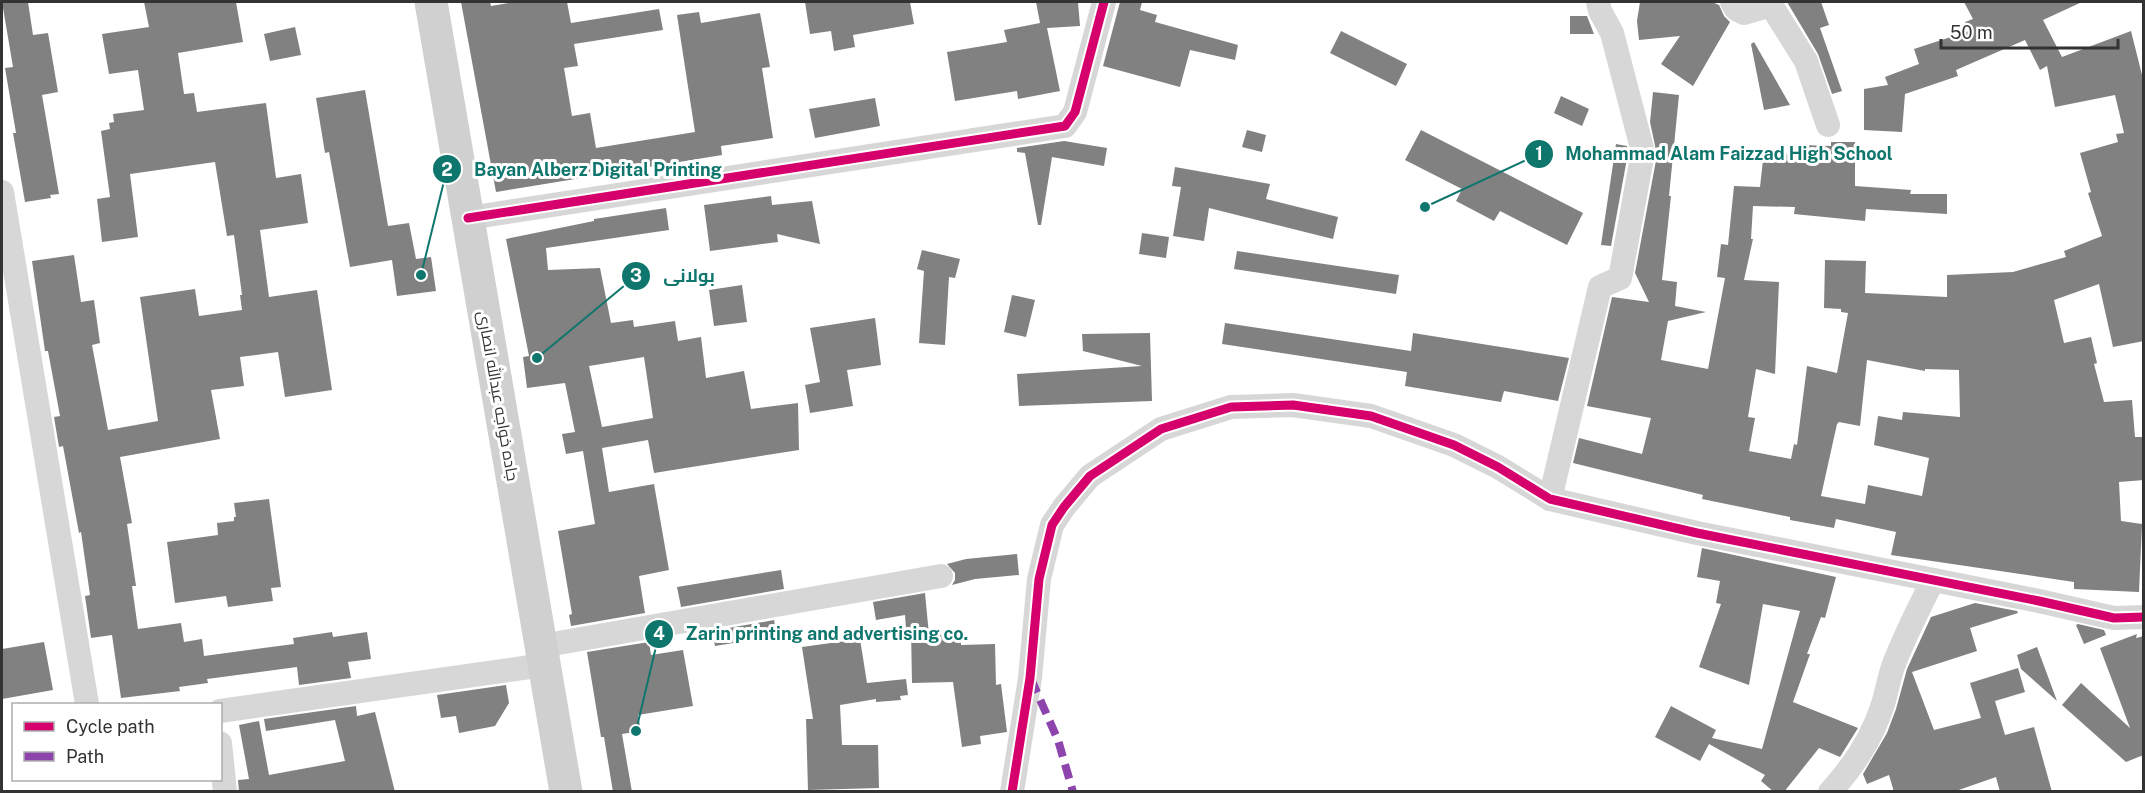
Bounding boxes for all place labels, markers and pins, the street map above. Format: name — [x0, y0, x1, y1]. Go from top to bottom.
callout: Mohammad Alam Faizzad High School — [1524, 136, 1905, 172]
callout: Bayan Alberz Digital Printing — [432, 151, 734, 187]
callout: بولانی — [621, 258, 726, 294]
callout: Zarin printing and advertising co. — [644, 616, 981, 652]

